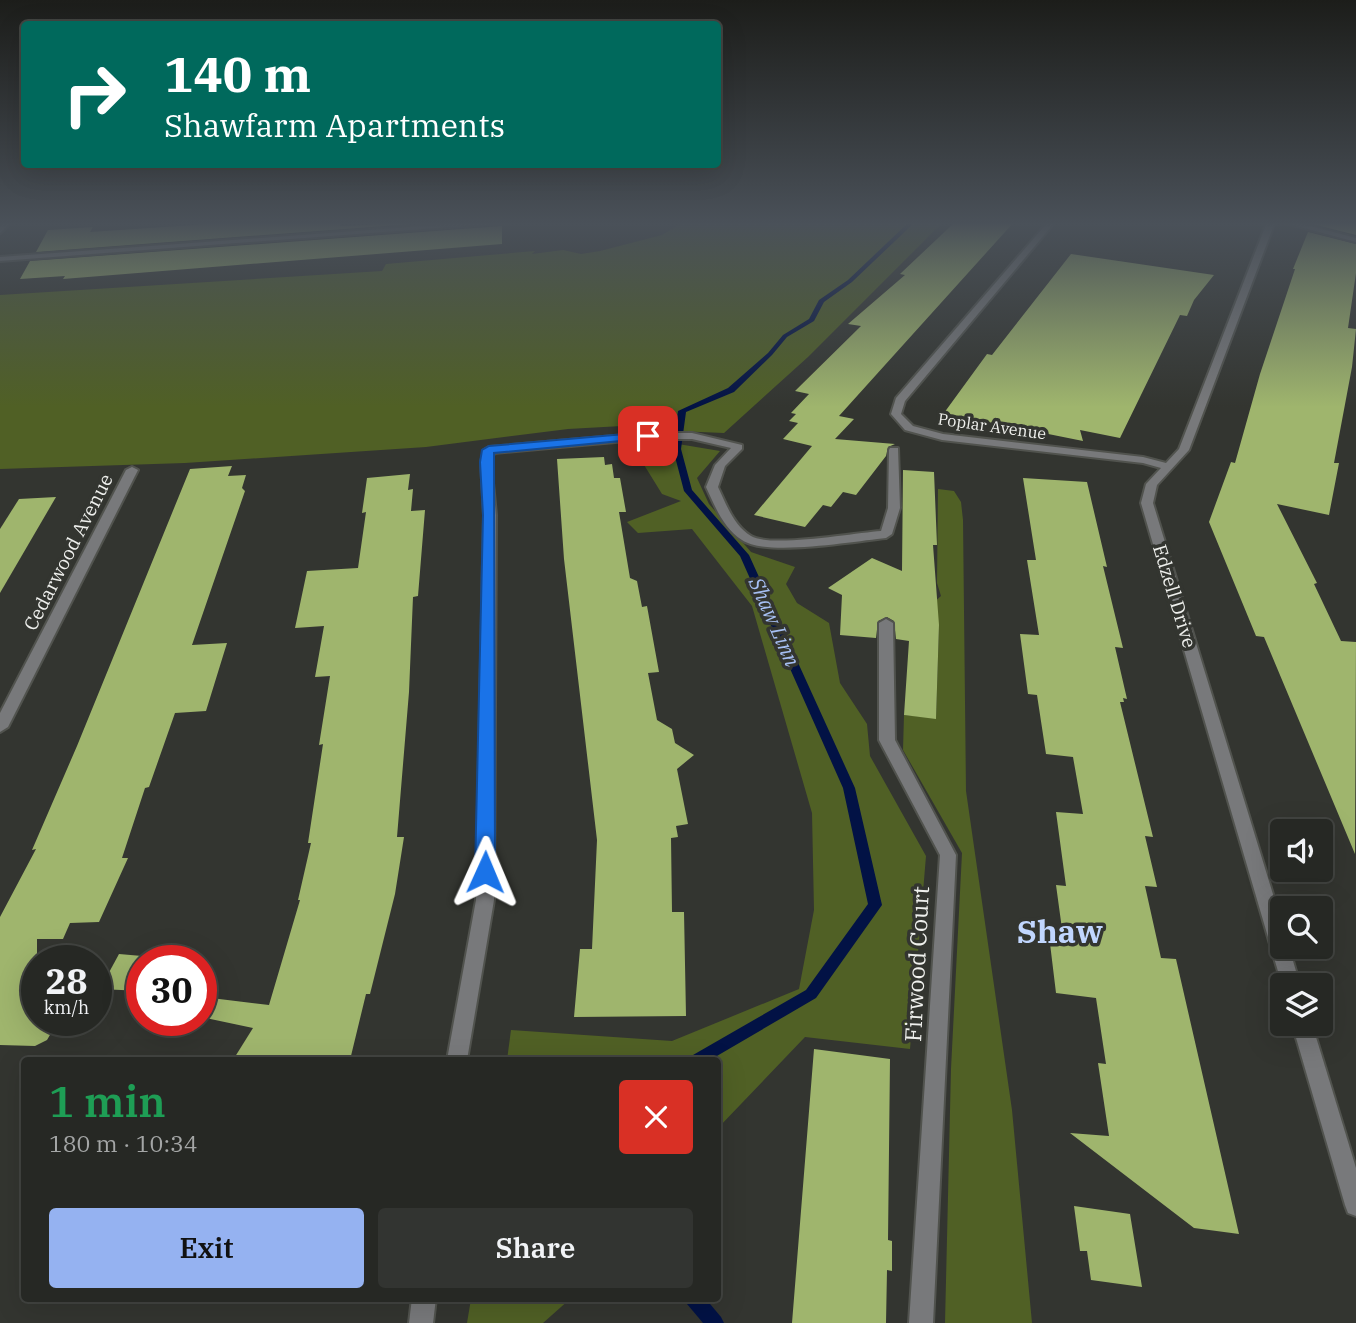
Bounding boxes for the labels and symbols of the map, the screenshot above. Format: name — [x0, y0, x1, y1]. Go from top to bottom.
pin — [618, 406, 678, 466]
street label: Poplar Avenue — [937, 409, 1047, 443]
street label: Cedarwood Avenue — [18, 470, 118, 634]
street label: Edzell Drive — [1148, 541, 1202, 651]
water label: Shaw Linn — [742, 572, 807, 671]
position arrow — [448, 835, 522, 909]
street label: Firwood Court — [897, 885, 935, 1043]
district label: Shaw — [1017, 910, 1103, 952]
speed limit sign: 30 — [126, 945, 217, 1036]

